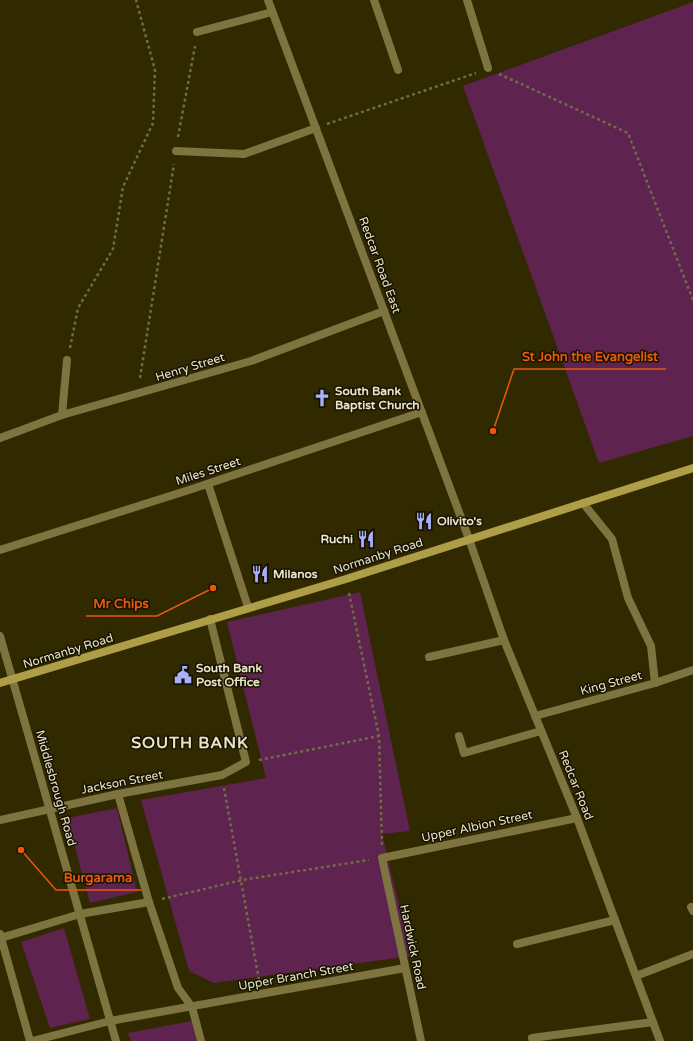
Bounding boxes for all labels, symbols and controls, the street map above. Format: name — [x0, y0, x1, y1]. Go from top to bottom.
street label: Redcar Road East — [356, 215, 404, 316]
callout: St John the Evangelist — [514, 344, 666, 369]
text: St John the Evangelist — [522, 349, 658, 365]
street label: Henry Street — [154, 350, 227, 384]
place label: South Bank Baptist Church — [335, 384, 420, 413]
church icon: South Bank Baptist Church — [312, 388, 332, 408]
street label: Miles Street — [174, 454, 243, 488]
restaurant icon: Olivito's — [414, 511, 434, 531]
place label: Olivito's — [437, 514, 482, 528]
restaurant icon: Ruchi — [356, 529, 376, 549]
place label: Ruchi — [320, 532, 353, 546]
street label: Normanby Road — [331, 535, 425, 577]
restaurant icon: Milanos — [250, 564, 270, 584]
place label: Milanos — [273, 567, 318, 581]
callout: Mr Chips — [86, 591, 157, 616]
text: Mr Chips — [93, 596, 149, 612]
street label: Normanby Road — [21, 631, 115, 671]
place label: South Bank Post Office — [196, 661, 262, 689]
public building icon: South Bank Post Office — [173, 665, 193, 685]
street label: King Street — [579, 668, 644, 698]
street label: Middlesbrough Road — [33, 728, 79, 848]
district label: SOUTH BANK — [131, 733, 249, 753]
street label: Redcar Road — [556, 748, 596, 822]
street label: Jackson Street — [80, 767, 164, 797]
street label: Upper Albion Street — [420, 807, 534, 845]
callout: Burgarama — [56, 865, 141, 890]
text: Burgarama — [64, 870, 132, 886]
street label: Hardwick Road — [397, 903, 429, 991]
street label: Upper Branch Street — [237, 959, 355, 993]

